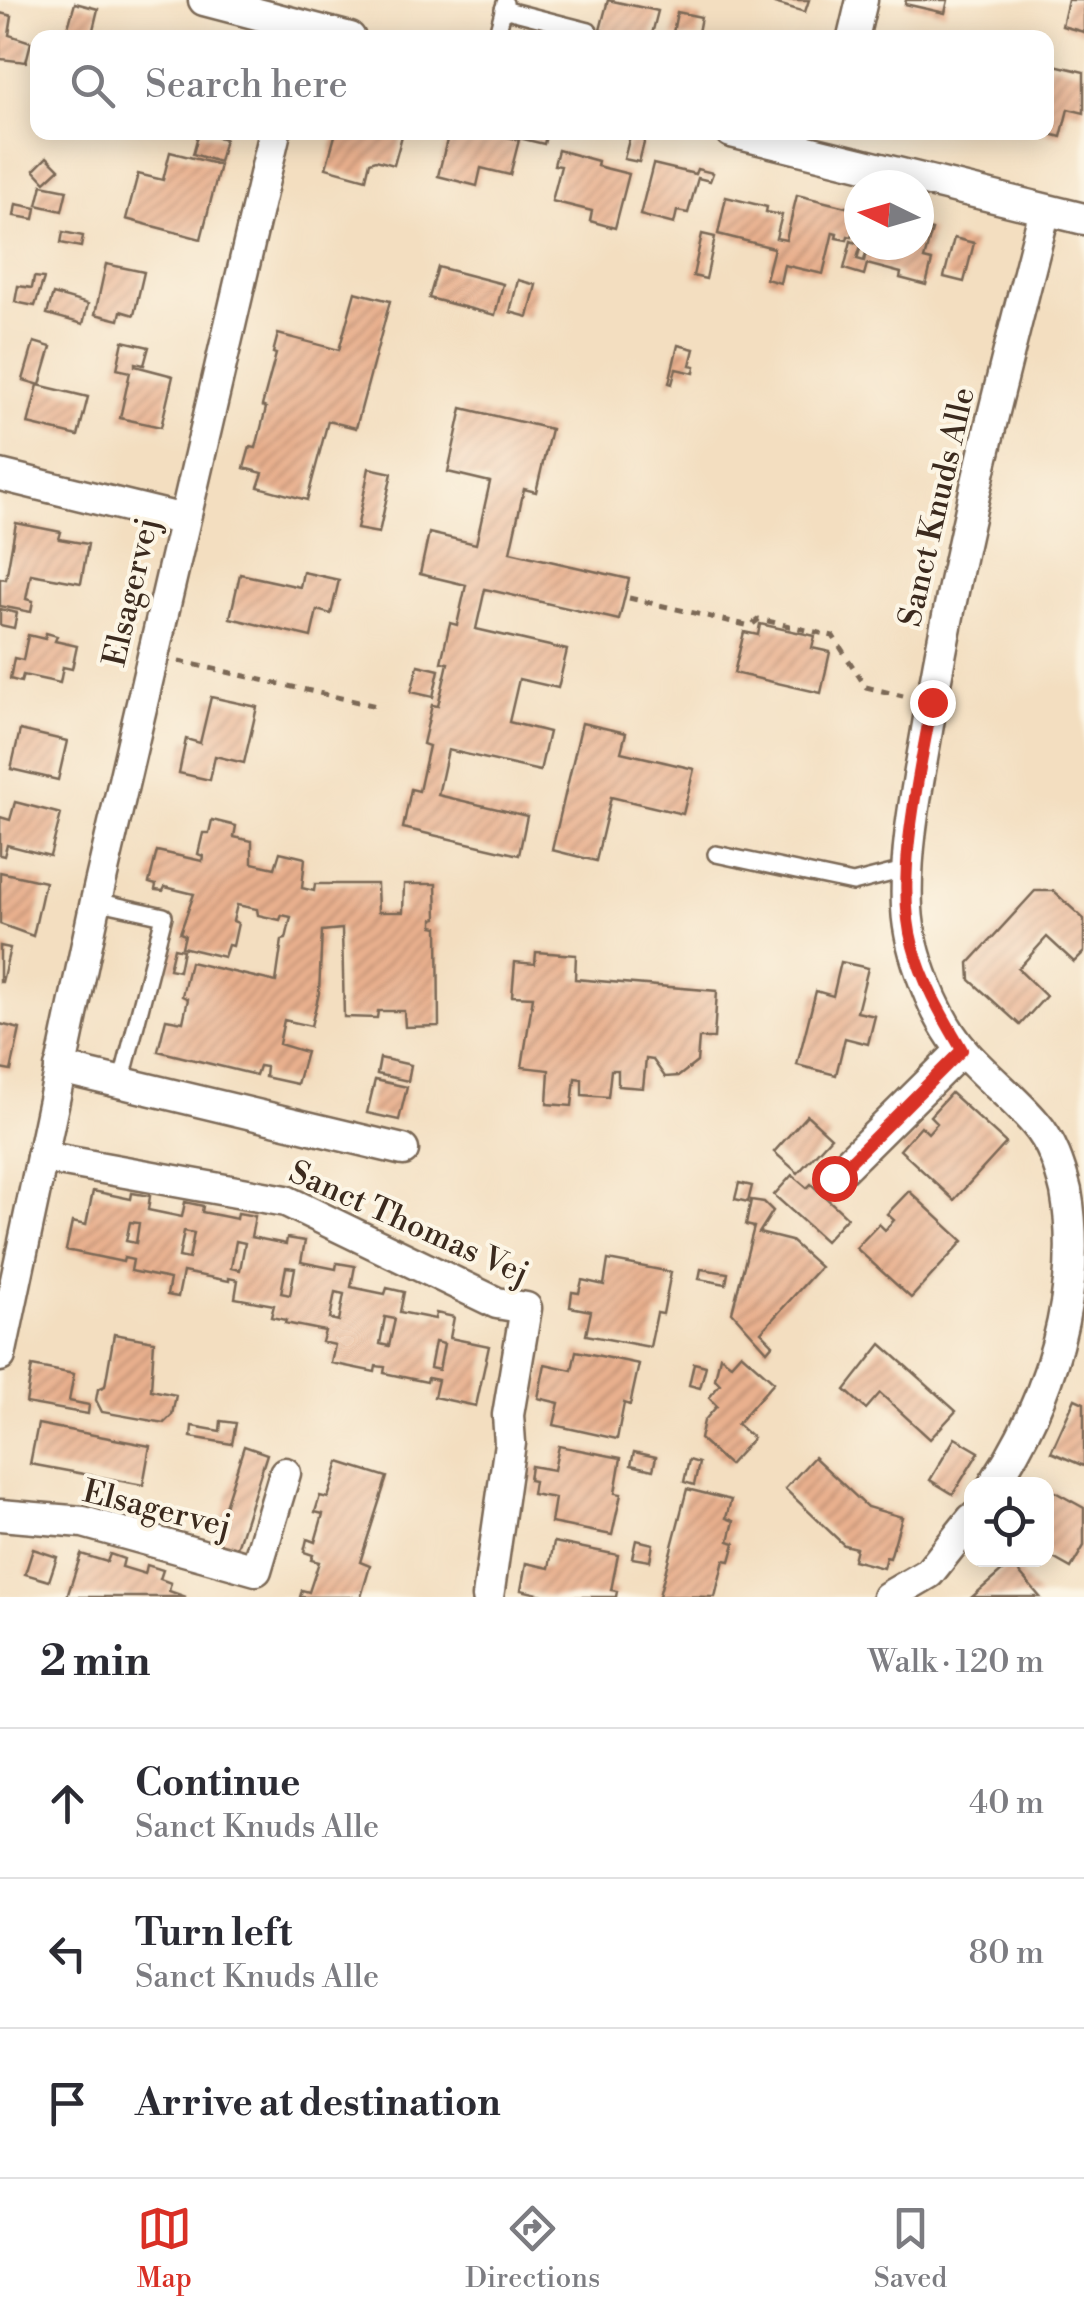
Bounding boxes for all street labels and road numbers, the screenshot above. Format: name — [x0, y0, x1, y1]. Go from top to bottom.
street label: Sanct Knuds Alle — [890, 384, 984, 630]
street label: Elsagervej — [94, 514, 168, 670]
street label: Sanct Thomas Vej — [283, 1152, 535, 1294]
street label: Elsagervej — [79, 1471, 235, 1547]

